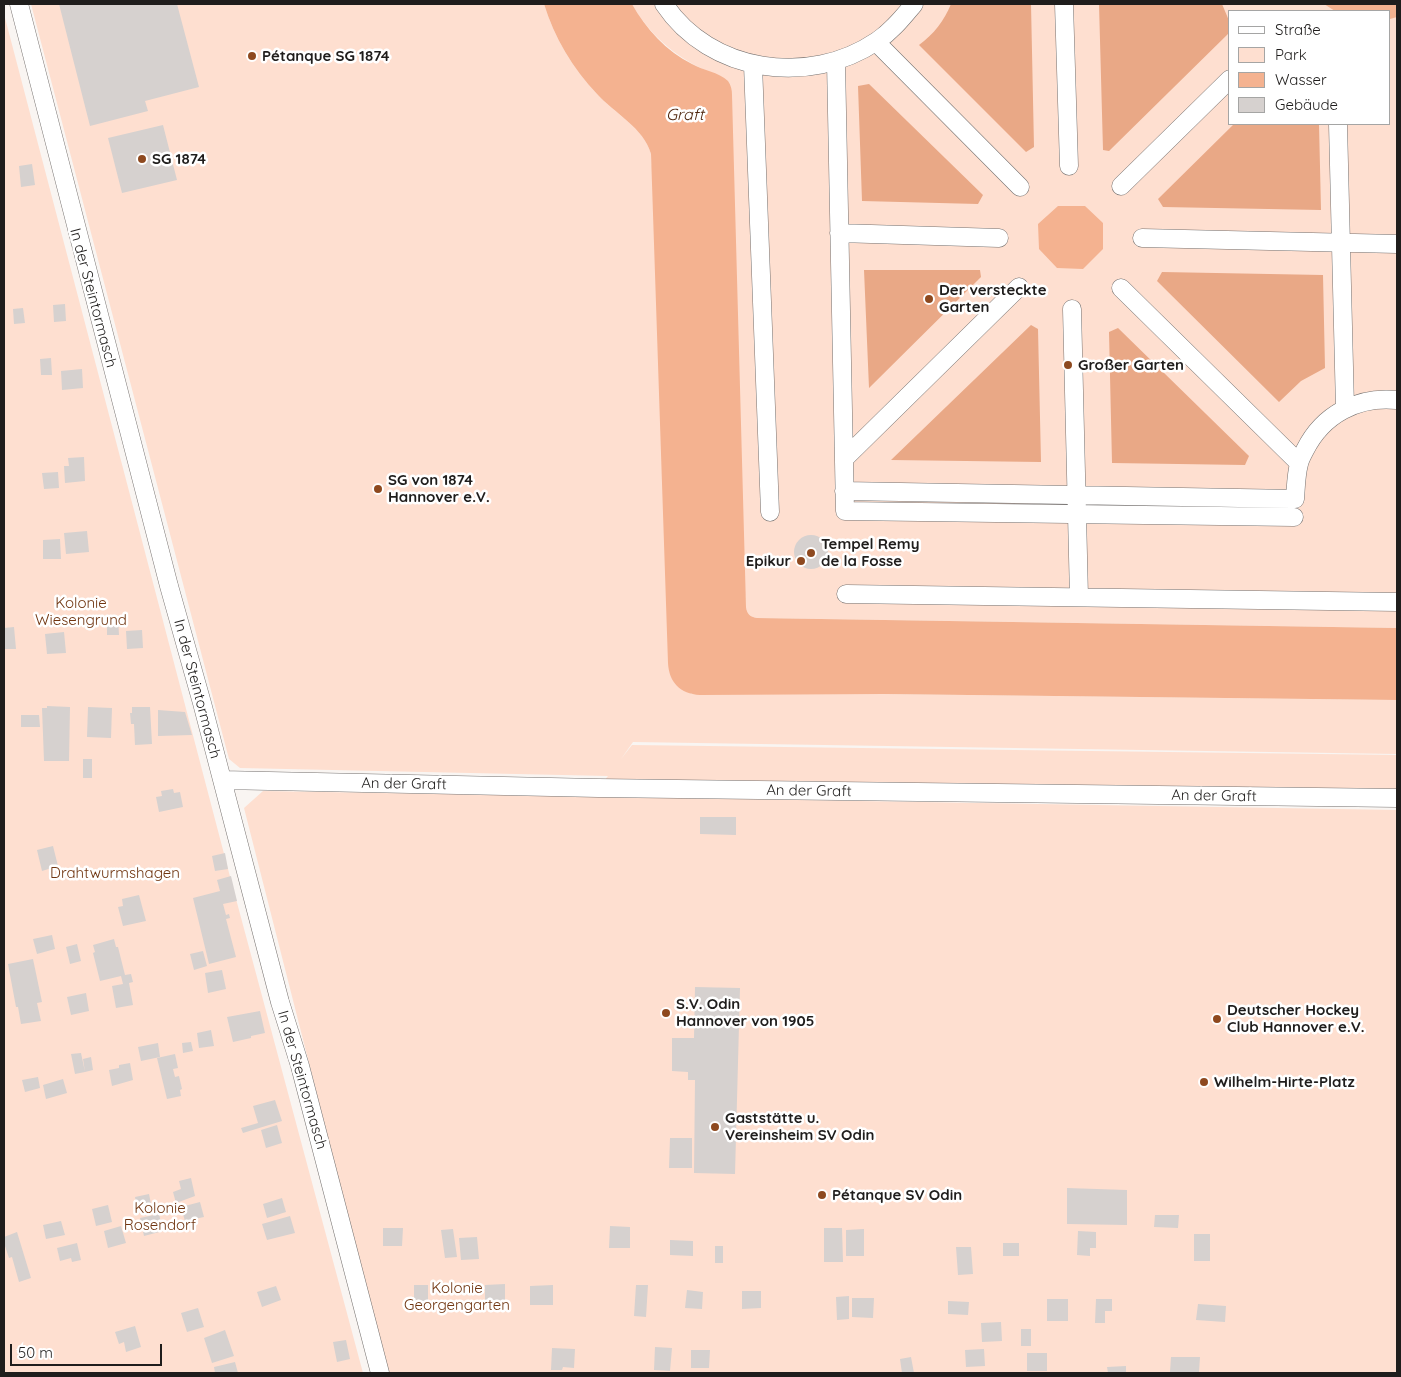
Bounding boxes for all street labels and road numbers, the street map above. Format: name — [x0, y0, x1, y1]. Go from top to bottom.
street label: In der Steintormasch — [66, 226, 120, 370]
street label: In der Steintormasch — [170, 617, 224, 761]
street label: An der Graft — [361, 774, 447, 794]
street label: An der Graft — [766, 781, 852, 801]
street label: An der Graft — [1171, 786, 1257, 806]
street label: In der Steintormasch — [274, 1008, 330, 1152]

